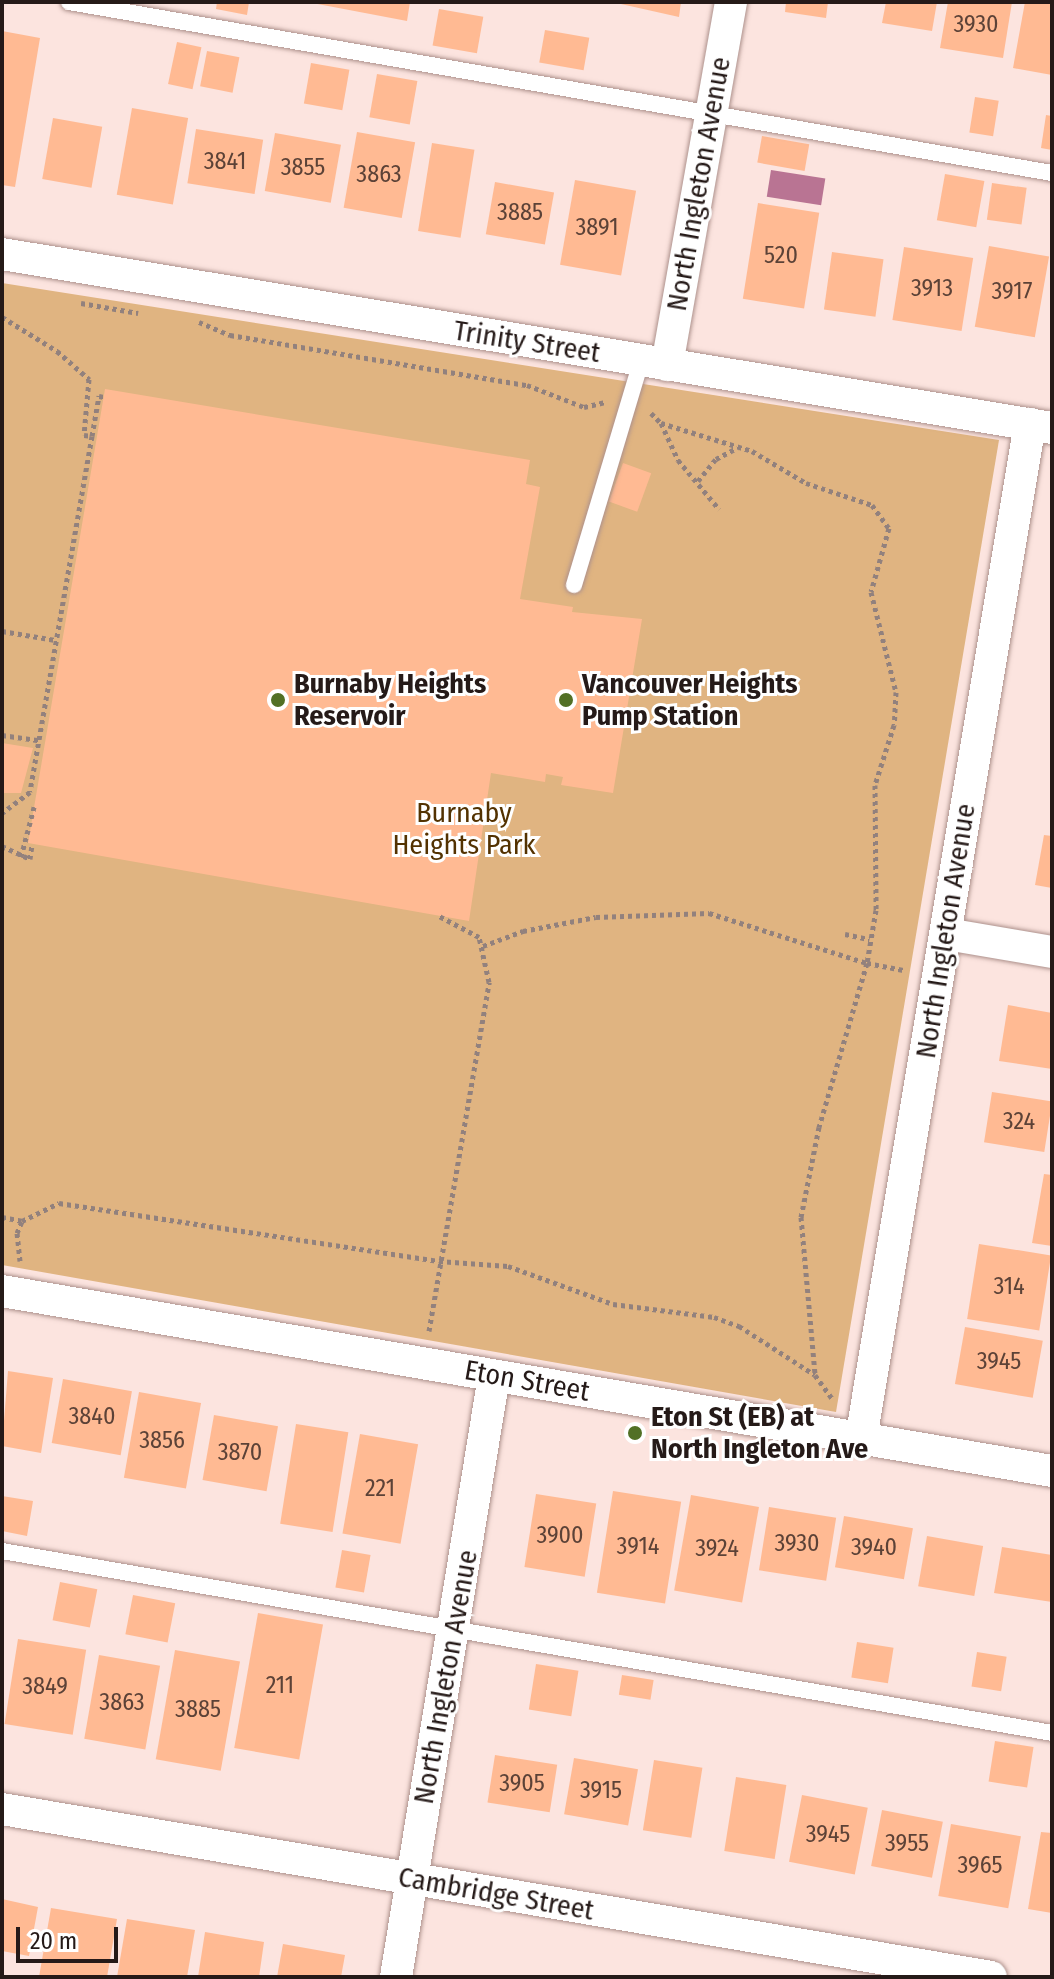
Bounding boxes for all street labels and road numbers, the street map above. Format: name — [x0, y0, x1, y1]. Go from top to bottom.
street label: North Ingleton Avenue — [660, 54, 738, 314]
street label: Trinity Street — [451, 314, 603, 370]
street label: North Ingleton Avenue — [909, 801, 983, 1061]
street label: Eton Street — [462, 1353, 592, 1409]
street label: North Ingleton Avenue — [407, 1547, 485, 1807]
street label: Cambridge Street — [396, 1860, 596, 1928]

